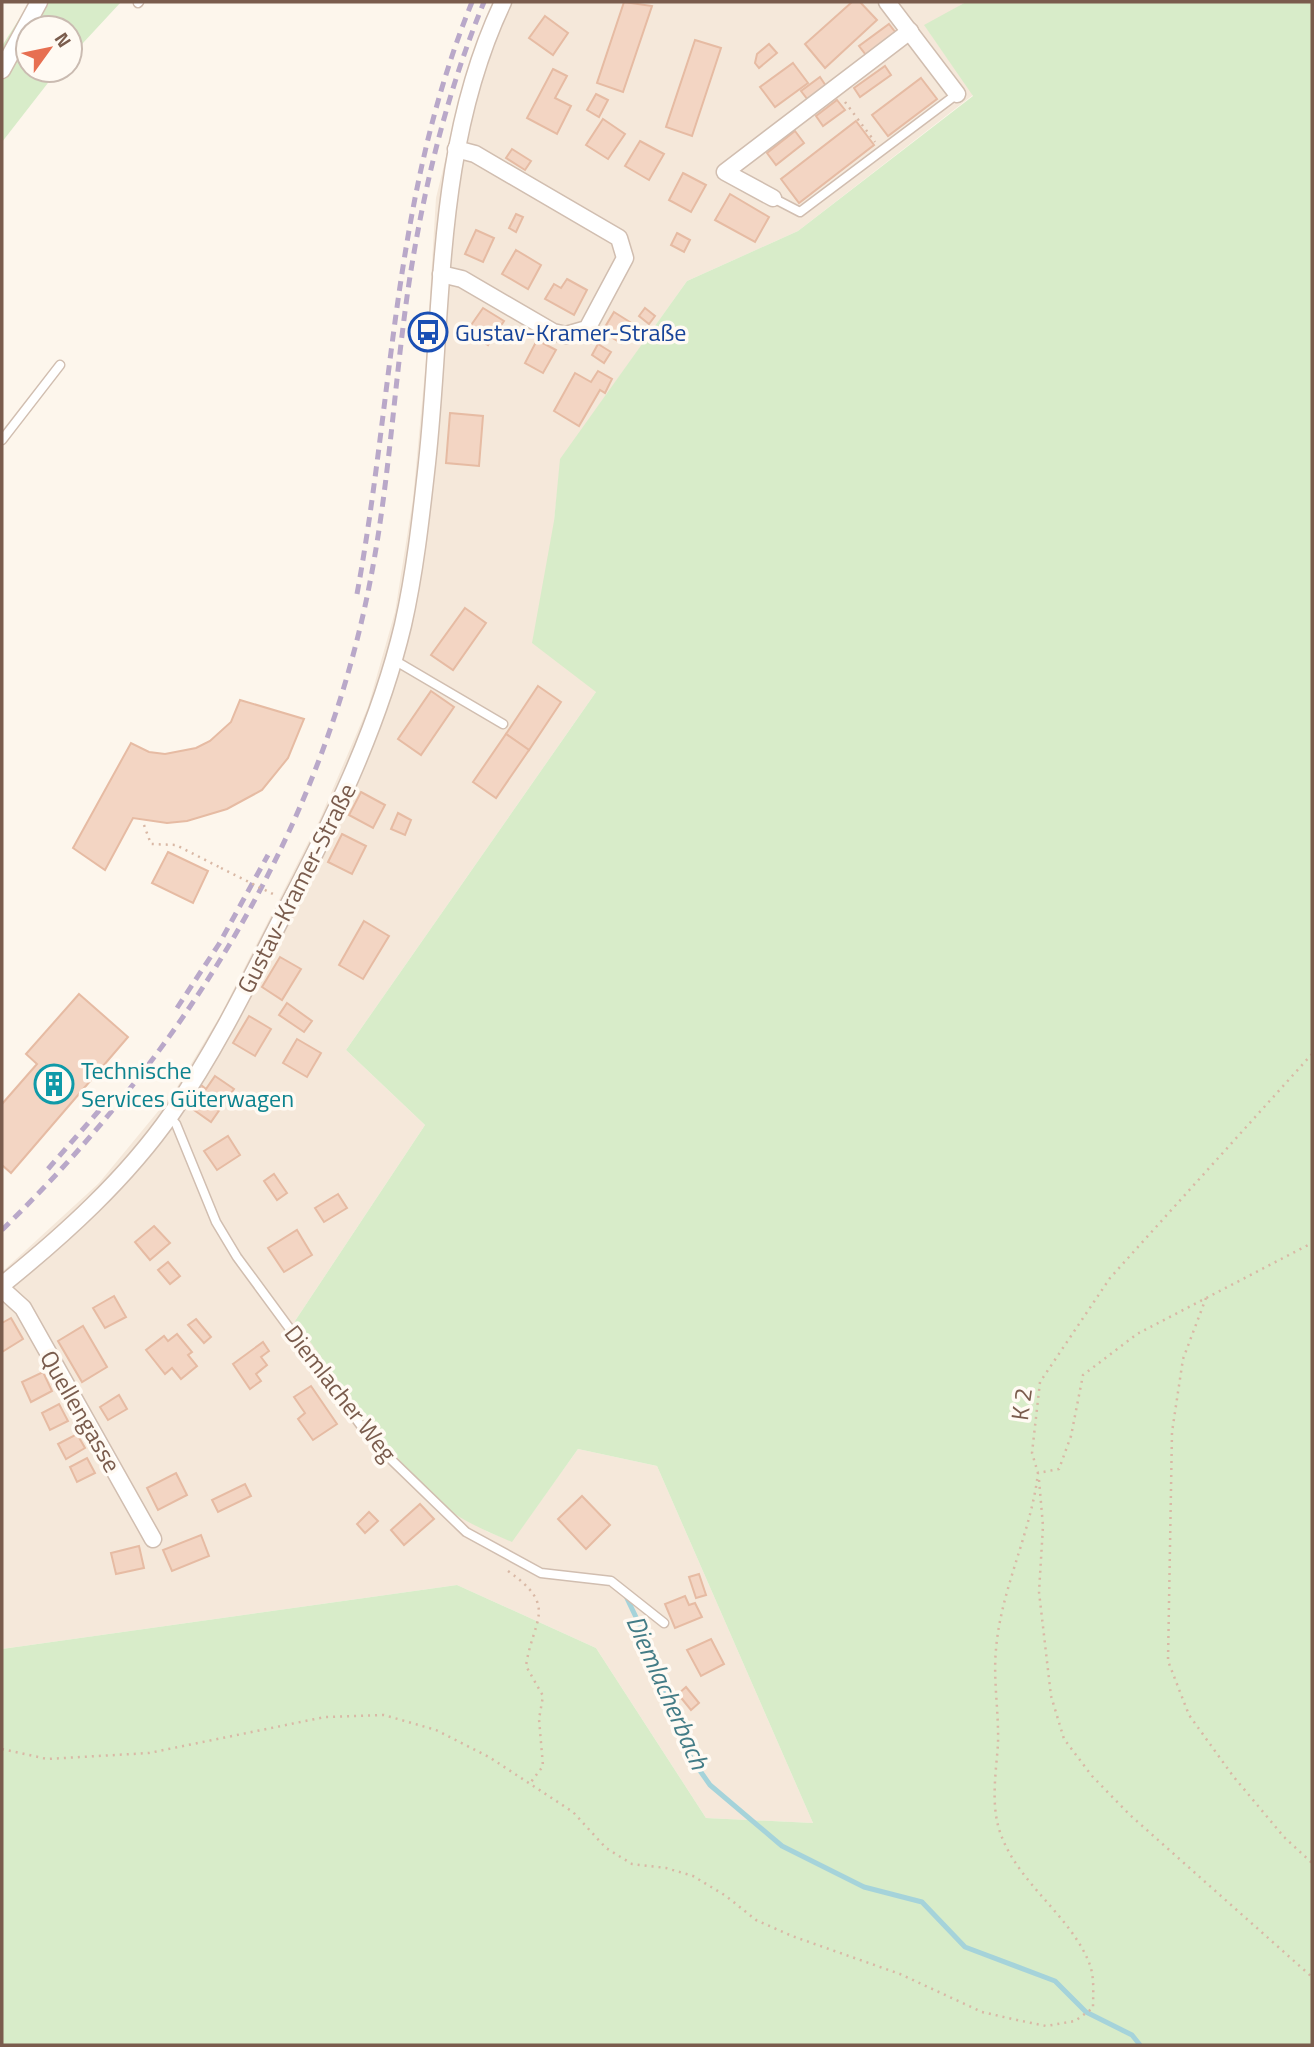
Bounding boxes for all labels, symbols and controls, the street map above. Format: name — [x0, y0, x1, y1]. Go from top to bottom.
north arrow — [14, 14, 84, 84]
text: N — [48, 26, 79, 53]
bus stop icon: Gustav-Kramer-Straße — [407, 311, 449, 353]
place label: Gustav-Kramer-Straße — [455, 314, 686, 350]
street label: Gustav-Kramer-Straße — [227, 777, 365, 999]
place label: Technische Services Güterwagen — [81, 1052, 294, 1116]
building icon: Technische Services Güterwagen — [33, 1063, 75, 1105]
street label: Diemlacher Weg — [276, 1317, 406, 1469]
street label: Quellengasse — [32, 1343, 130, 1479]
street label: K 2 — [1001, 1385, 1041, 1423]
water label: Diemlacherbach — [617, 1609, 720, 1776]

